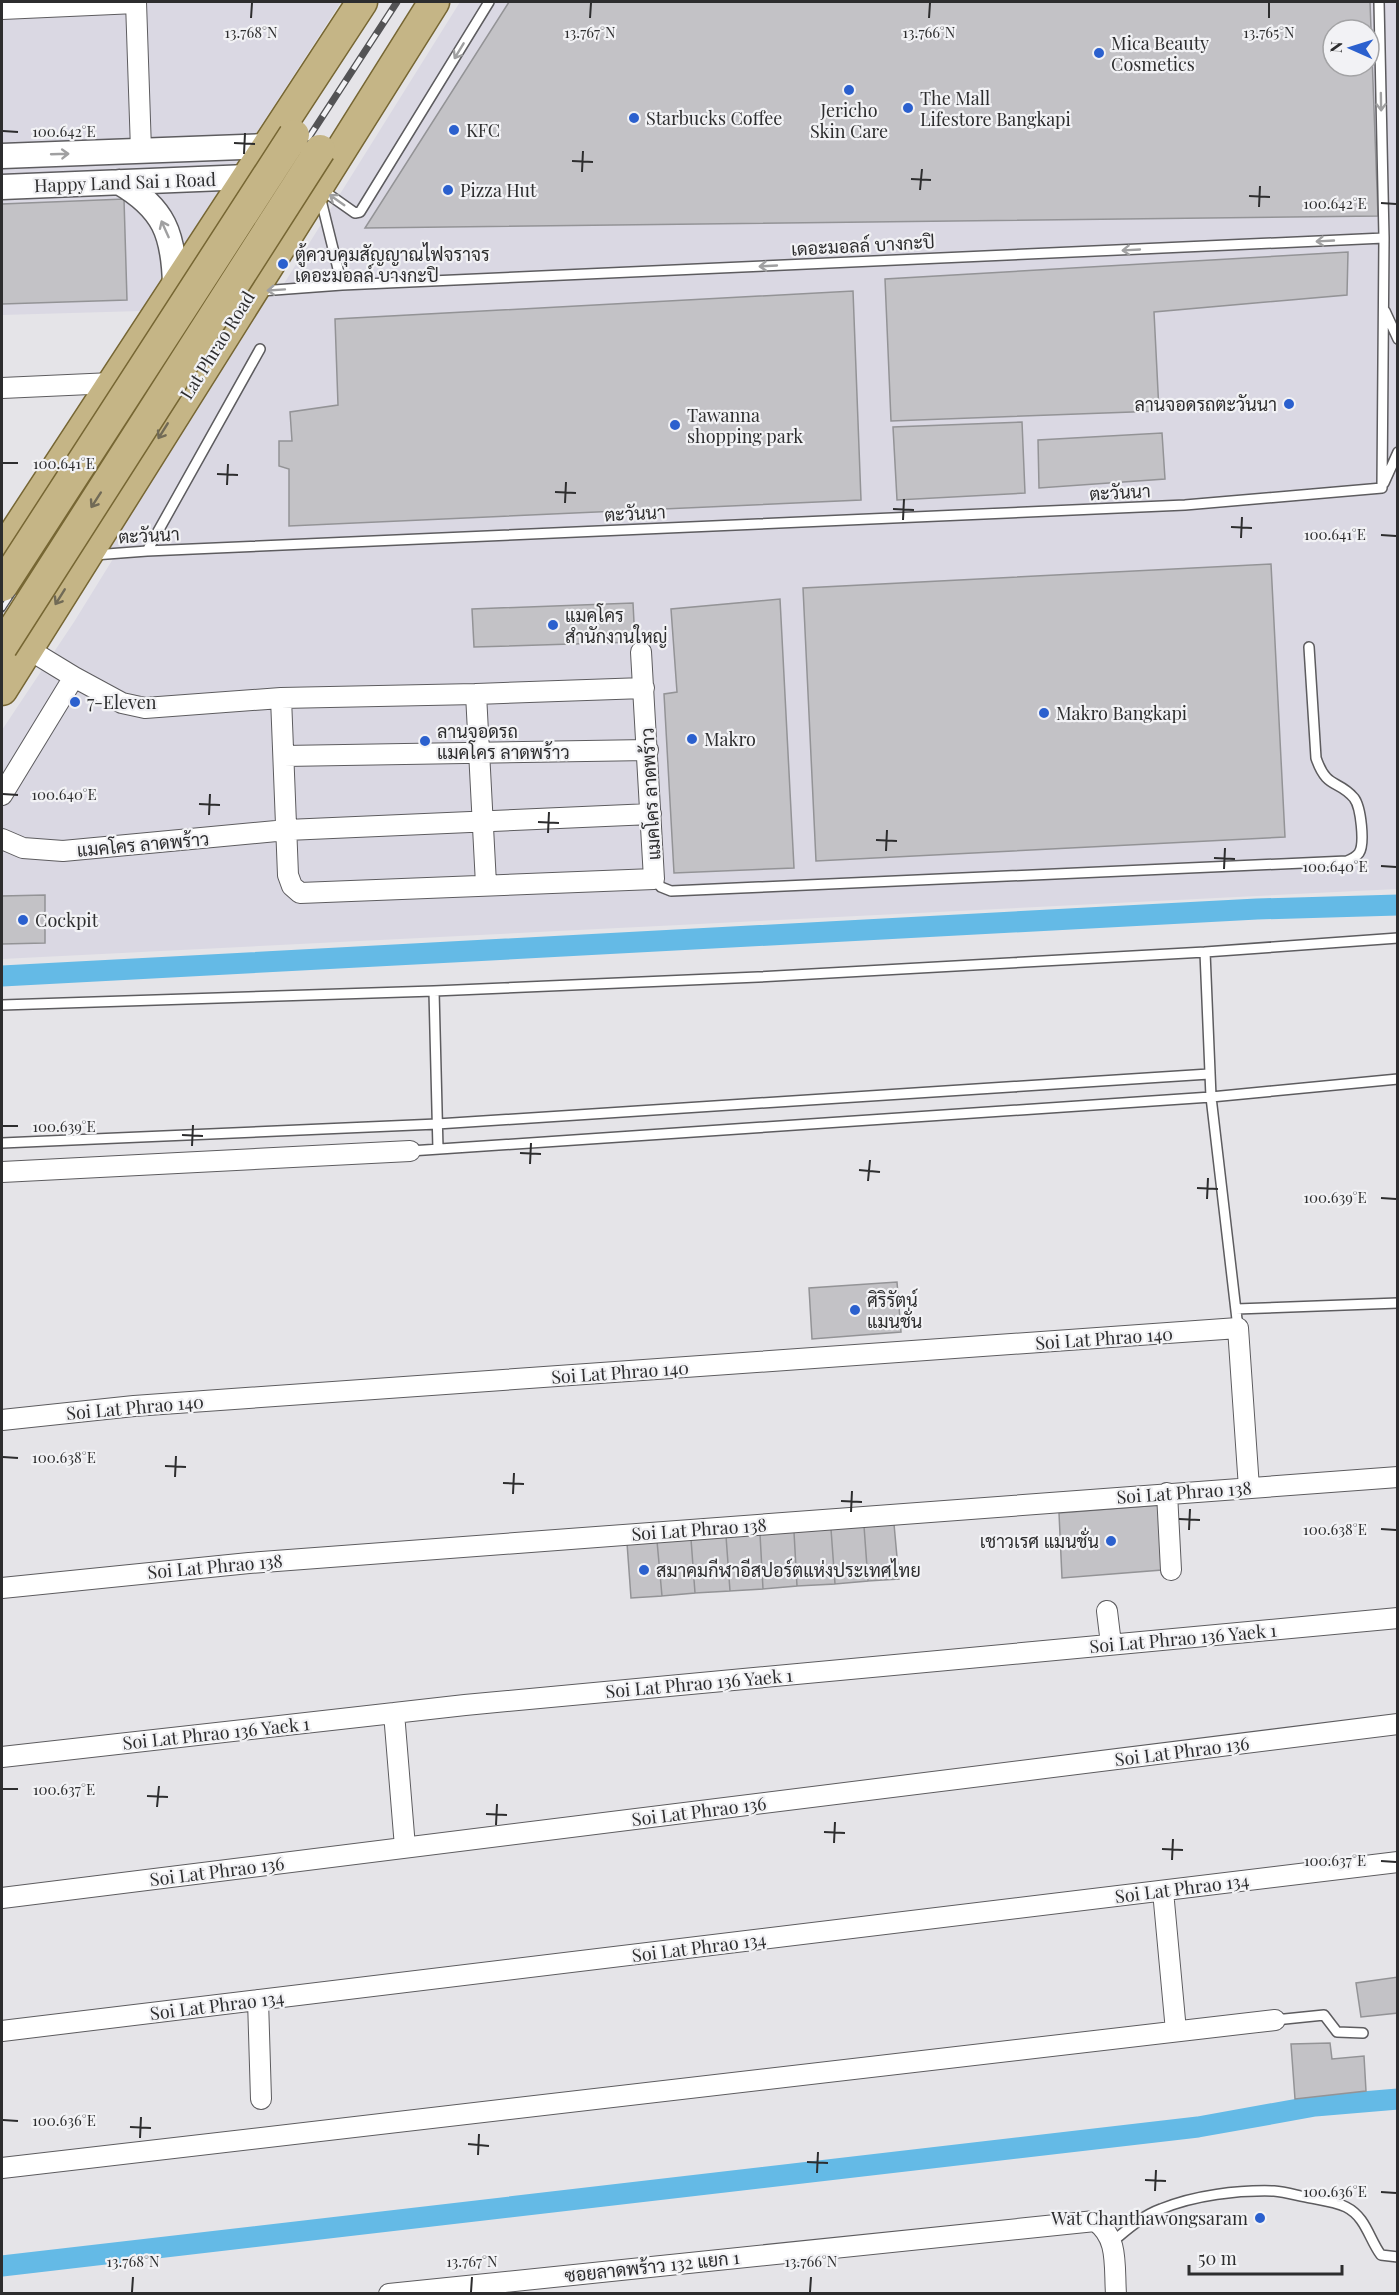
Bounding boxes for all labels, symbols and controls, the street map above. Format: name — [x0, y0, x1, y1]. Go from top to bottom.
north arrow — [1321, 18, 1381, 78]
text: 13.768°N — [224, 22, 278, 42]
text: 13.767°N — [564, 22, 616, 42]
text: 13.766°N — [903, 22, 956, 42]
text: 13.765°N — [1243, 22, 1295, 42]
place label: Mica Beauty Cosmetics — [1111, 31, 1209, 76]
text: N — [1325, 40, 1346, 54]
one-way arrow — [452, 42, 464, 59]
marker: Mica Beauty Cosmetics — [1092, 46, 1106, 60]
marker: Jericho Skin Care — [842, 83, 856, 97]
place label: The Mall Lifestore Bangkapi — [920, 86, 1071, 131]
one-way arrow — [1375, 91, 1387, 111]
place label: Jericho Skin Care — [810, 98, 888, 143]
marker: The Mall Lifestore Bangkapi — [901, 101, 915, 115]
place label: Starbucks Coffee — [646, 106, 782, 130]
marker: Starbucks Coffee — [627, 111, 641, 125]
place label: KFC — [466, 118, 500, 142]
text: 100.642°E — [32, 121, 96, 141]
marker: KFC — [447, 123, 461, 137]
one-way arrow — [49, 148, 69, 159]
street label: Happy Land Sai 1 Road — [34, 167, 217, 197]
place label: Pizza Hut — [460, 178, 537, 202]
marker: Pizza Hut — [441, 183, 455, 197]
text: 100.642°E — [1303, 193, 1367, 213]
one-way arrow — [329, 194, 346, 206]
one-way arrow — [159, 221, 170, 239]
street label: เดอะมอลล์ บางกะปิ — [791, 229, 935, 261]
one-way arrow — [1316, 235, 1336, 246]
place label: ตู้ควบคุมสัญญาณไฟจราจร เดอะมอลล์ บางกะปิ — [295, 242, 490, 287]
one-way arrow — [1121, 244, 1141, 255]
marker: ตู้ควบคุมสัญญาณไฟจราจร เดอะมอลล์ บางกะปิ — [276, 257, 290, 271]
one-way arrow — [758, 261, 778, 272]
one-way arrow — [266, 285, 286, 296]
street label: Lat Phrao Road — [174, 286, 260, 404]
place label: ลานจอดรถตะวันนา — [1135, 392, 1277, 416]
marker: ลานจอดรถตะวันนา — [1282, 397, 1296, 411]
place label: Tawanna shopping park — [687, 403, 803, 448]
marker: Tawanna shopping park — [668, 418, 682, 432]
one-way arrow — [157, 423, 170, 440]
text: 100.641°E — [33, 453, 95, 473]
street label: ตะวันนา — [1089, 478, 1151, 506]
one-way arrow — [90, 491, 102, 508]
street label: ตะวันนา — [604, 499, 666, 527]
street label: ตะวันนา — [118, 521, 180, 549]
text: 100.641°E — [1304, 524, 1366, 544]
one-way arrow — [54, 588, 66, 605]
place label: แมคโคร สำนักงานใหญ่ — [565, 603, 668, 648]
marker: แมคโคร สำนักงานใหญ่ — [546, 618, 560, 632]
place label: 7-Eleven — [87, 690, 157, 714]
marker: 7-Eleven — [68, 695, 82, 709]
place label: Makro Bangkapi — [1056, 701, 1187, 725]
marker: Makro Bangkapi — [1037, 706, 1051, 720]
place label: ลานจอดรถ แมคโคร ลาดพร้าว — [437, 719, 570, 764]
street label: แมคโคร ลาดพร้าว — [635, 727, 665, 861]
place label: Makro — [704, 727, 756, 751]
marker: Makro — [685, 732, 699, 746]
marker: ลานจอดรถ แมคโคร ลาดพร้าว — [418, 734, 432, 748]
text: 100.640°E — [31, 784, 97, 804]
street label: แมคโคร ลาดพร้าว — [76, 826, 210, 862]
text: 100.640°E — [1302, 856, 1368, 876]
place label: Cockpit — [35, 908, 99, 932]
marker: Cockpit — [16, 913, 30, 927]
text: 100.639°E — [32, 1116, 96, 1136]
text: 100.639°E — [1303, 1187, 1367, 1207]
place label: ศิริรัตน์ แมนชั่น — [867, 1288, 922, 1333]
marker: ศิริรัตน์ แมนชั่น — [848, 1303, 862, 1317]
street label: Soi Lat Phrao 140 — [1034, 1321, 1174, 1355]
street label: Soi Lat Phrao 140 — [550, 1355, 690, 1389]
street label: Soi Lat Phrao 140 — [65, 1389, 205, 1425]
text: 100.638°E — [32, 1447, 96, 1467]
street label: Soi Lat Phrao 138 — [1116, 1475, 1252, 1509]
street label: Soi Lat Phrao 138 — [631, 1512, 767, 1546]
text: 100.638°E — [1303, 1519, 1367, 1539]
place label: เชาวเรศ แมนชั่น — [980, 1527, 1099, 1553]
marker: เชาวเรศ แมนชั่น — [1104, 1534, 1118, 1548]
street label: Soi Lat Phrao 138 — [146, 1548, 284, 1584]
place label: สมาคมกีฬาอีสปอร์ตแห่งประเทศไทย — [656, 1558, 921, 1582]
marker: สมาคมกีฬาอีสปอร์ตแห่งประเทศไทย — [637, 1563, 651, 1577]
street label: Soi Lat Phrao 136 Yaek 1 — [1088, 1618, 1278, 1658]
street label: Soi Lat Phrao 136 Yaek 1 — [604, 1663, 794, 1703]
street label: Soi Lat Phrao 136 Yaek 1 — [121, 1711, 311, 1755]
street label: Soi Lat Phrao 136 — [1113, 1731, 1251, 1771]
text: 100.637°E — [33, 1779, 95, 1799]
street label: Soi Lat Phrao 136 — [630, 1791, 768, 1831]
text: 100.637°E — [1304, 1850, 1366, 1870]
street label: Soi Lat Phrao 136 — [148, 1851, 286, 1891]
street label: Soi Lat Phrao 134 — [1114, 1868, 1251, 1908]
street label: Soi Lat Phrao 134 — [631, 1927, 768, 1967]
street label: Soi Lat Phrao 134 — [149, 1985, 286, 2025]
text: 100.636°E — [32, 2110, 96, 2130]
text: 100.636°E — [1303, 2181, 1367, 2201]
place label: Wat Chanthawongsaram — [1050, 2206, 1248, 2230]
marker: Wat Chanthawongsaram — [1253, 2211, 1267, 2225]
scale bar — [1189, 2238, 1342, 2276]
street label: ซอยลาดพร้าว 132 แยก 1 — [563, 2245, 741, 2287]
text: 50 m — [1198, 2246, 1237, 2270]
text: 13.768°N — [106, 2251, 160, 2271]
text: 13.767°N — [446, 2251, 498, 2271]
text: 13.766°N — [785, 2251, 838, 2271]

